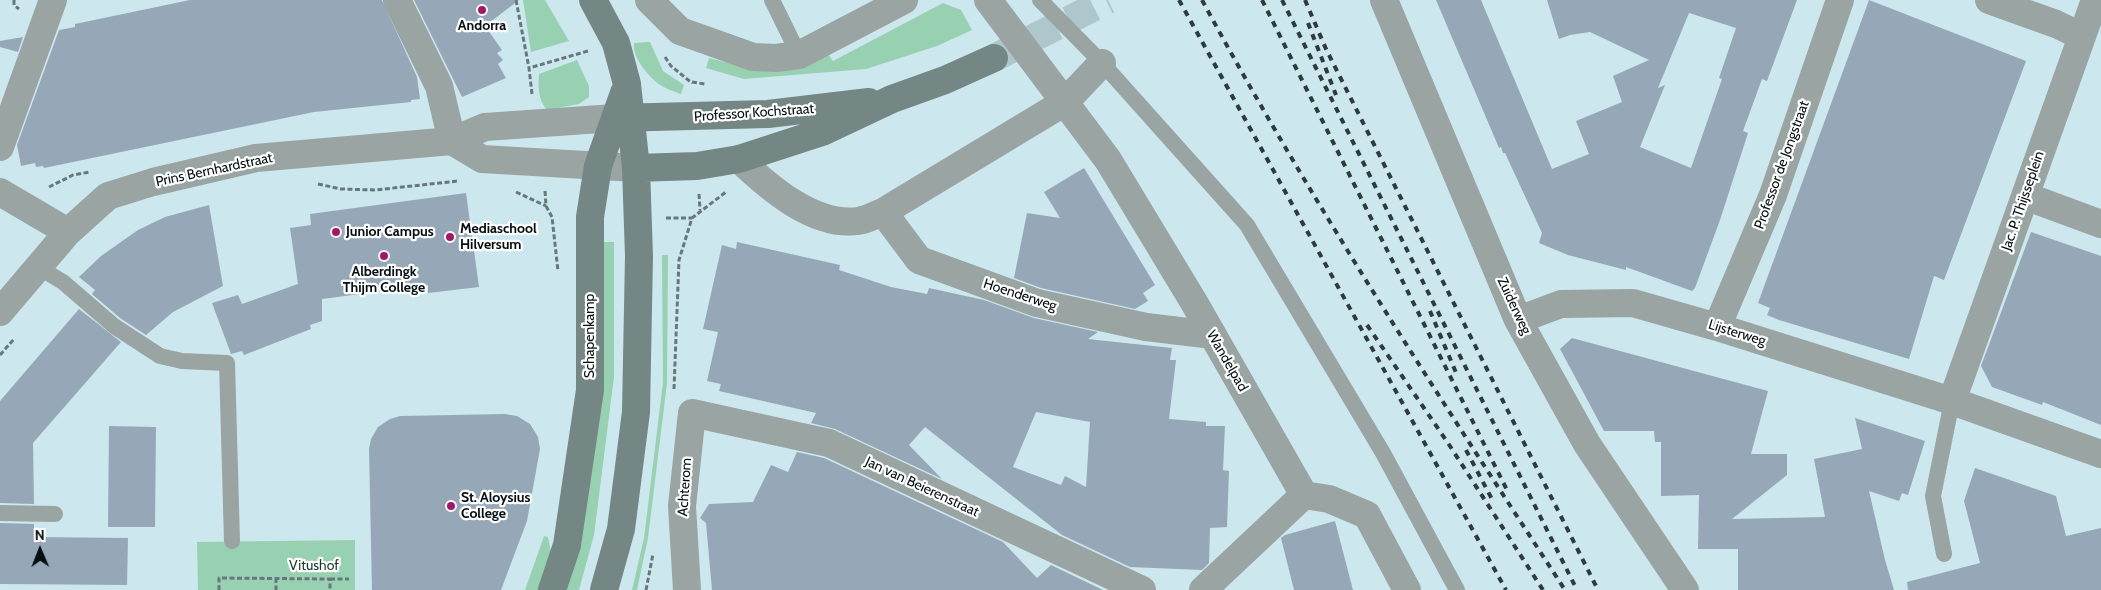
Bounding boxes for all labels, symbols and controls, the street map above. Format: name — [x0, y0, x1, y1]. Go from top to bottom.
marker: Andorra — [476, 4, 488, 16]
place label: Andorra — [458, 18, 506, 34]
street label: Professor de Jongstraat — [1751, 99, 1813, 231]
street label: Professor Kochstraat — [693, 100, 815, 126]
street label: Prins Bernhardstraat — [154, 149, 274, 191]
street label: Jac. P. Thijsseplein — [1998, 149, 2048, 253]
place label: Mediaschool Hilversum — [460, 221, 537, 253]
place label: Junior Campus — [346, 224, 434, 240]
marker: Junior Campus — [330, 226, 342, 238]
marker: Mediaschool Hilversum — [444, 231, 456, 243]
marker: Alberdingk Thijm College — [378, 250, 390, 262]
place label: Alberdingk Thijm College — [343, 264, 425, 296]
street label: Hoenderweg — [981, 275, 1059, 315]
street label: Zuiderweg — [1493, 275, 1535, 337]
street label: Schapenkamp — [582, 294, 598, 378]
street label: Lijsterweg — [1706, 316, 1768, 350]
street label: Wandelpad — [1203, 327, 1251, 395]
street label: Jan van Beierenstraat — [863, 453, 981, 521]
street label: Achterom — [675, 457, 695, 517]
place label: St. Aloysius College — [461, 490, 530, 522]
marker: St. Aloysius College — [445, 500, 457, 512]
north arrow — [15, 525, 65, 575]
text: N — [35, 526, 45, 544]
park label: Vitushof — [289, 558, 339, 574]

